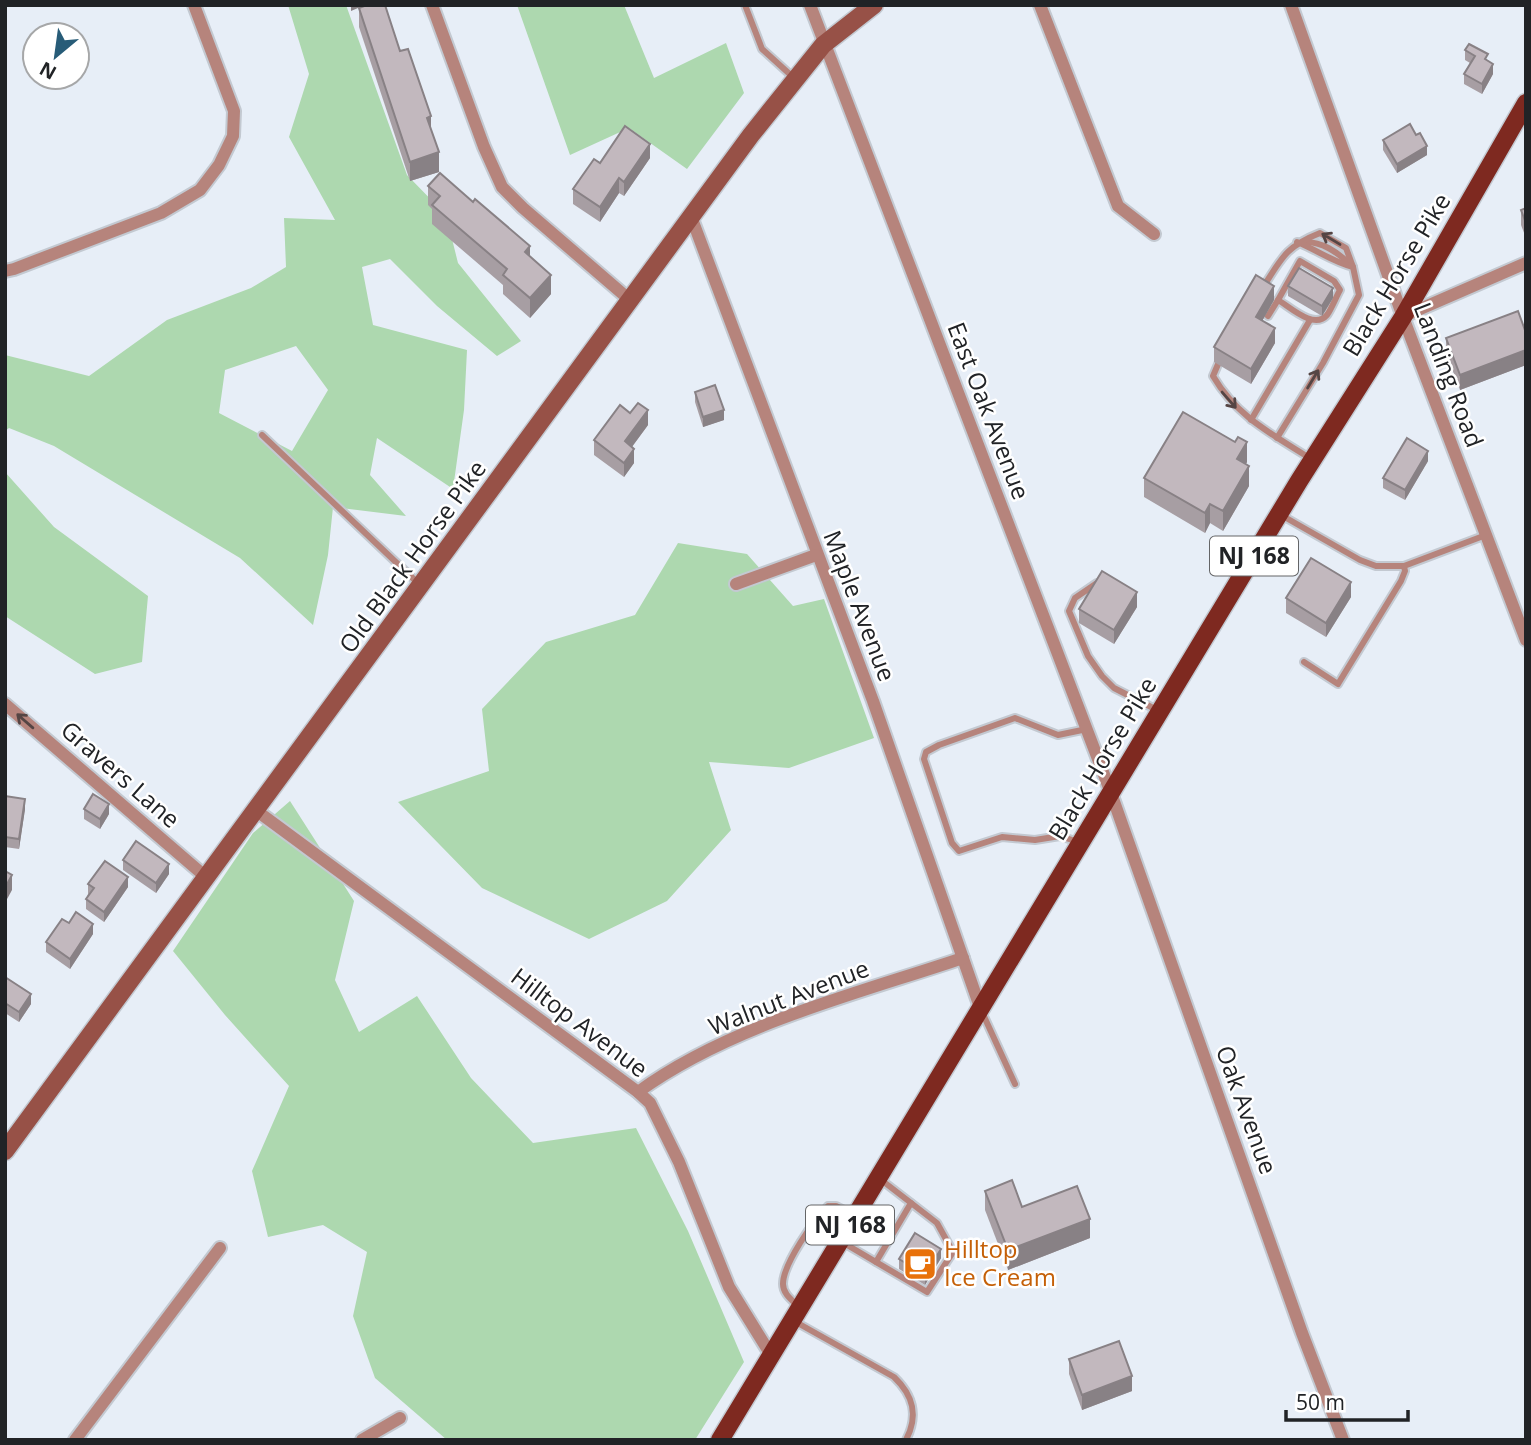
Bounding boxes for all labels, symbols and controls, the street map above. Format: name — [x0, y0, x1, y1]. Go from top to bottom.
north arrow — [21, 21, 91, 91]
text: N — [35, 56, 61, 86]
street label: Black Horse Pike — [1334, 186, 1457, 362]
one-way arrow — [1322, 232, 1342, 246]
street label: Landing Road — [1407, 297, 1492, 452]
street label: East Oak Avenue — [940, 317, 1038, 504]
one-way arrow — [1306, 370, 1320, 390]
one-way arrow — [1221, 391, 1237, 409]
street label: Old Black Horse Pike — [331, 453, 493, 659]
street label: Maple Avenue — [817, 525, 904, 686]
road number: NJ 168 — [1210, 536, 1298, 576]
street label: Black Horse Pike — [1040, 670, 1163, 846]
one-way arrow — [16, 713, 34, 729]
street label: Gravers Lane — [54, 713, 188, 835]
street label: Walnut Avenue — [704, 951, 873, 1042]
street label: Hilltop Avenue — [505, 959, 655, 1084]
street label: Oak Avenue — [1209, 1041, 1286, 1178]
road number: NJ 168 — [806, 1206, 894, 1244]
place label: Hilltop Ice Cream — [944, 1232, 1056, 1293]
cafe icon: Hilltop Ice Cream — [901, 1245, 939, 1283]
scale bar — [1286, 1378, 1408, 1422]
text: 50 m — [1296, 1388, 1345, 1416]

